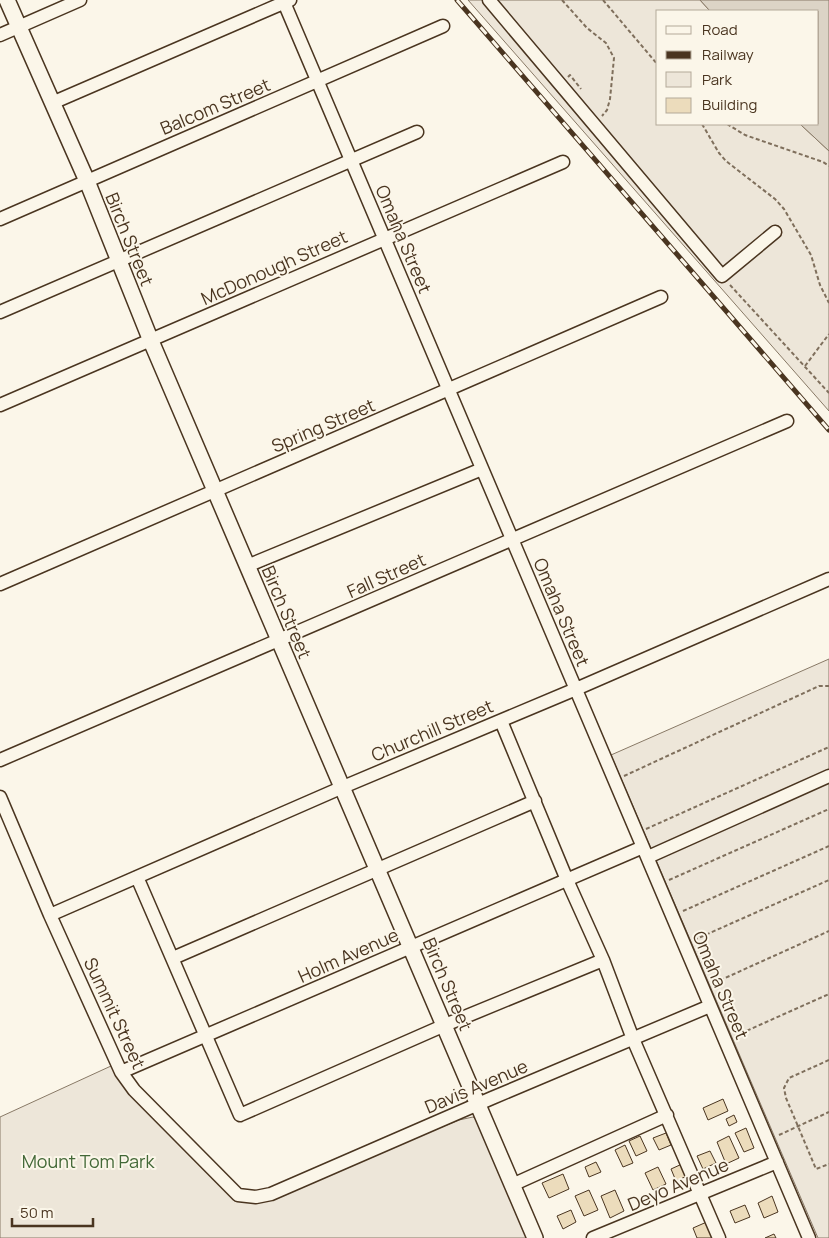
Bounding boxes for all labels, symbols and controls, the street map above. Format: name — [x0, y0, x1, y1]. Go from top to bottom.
legend — [656, 10, 819, 125]
text: Road — [702, 19, 738, 40]
text: Railway — [702, 44, 754, 65]
text: Park — [702, 69, 732, 90]
street label: Balcom Street — [156, 72, 274, 140]
text: Building — [702, 94, 757, 115]
street label: Omaha Street — [370, 181, 438, 297]
street label: Birch Street — [100, 189, 160, 289]
street label: McDonough Street — [197, 224, 351, 310]
street label: Spring Street — [268, 392, 378, 458]
street label: Fall Street — [343, 547, 429, 603]
street label: Omaha Street — [528, 554, 596, 670]
street label: Birch Street — [257, 562, 317, 662]
street label: Churchill Street — [367, 693, 497, 767]
street label: Holm Avenue — [294, 922, 402, 988]
street label: Omaha Street — [687, 927, 755, 1043]
street label: Birch Street — [418, 934, 478, 1034]
street label: Summit Street — [79, 953, 151, 1073]
street label: Davis Avenue — [421, 1054, 531, 1118]
park label: Mount Tom Park — [22, 1149, 155, 1173]
street label: Deyo Avenue — [624, 1152, 732, 1216]
scale bar — [12, 1196, 94, 1228]
text: 50 m — [20, 1202, 54, 1223]

